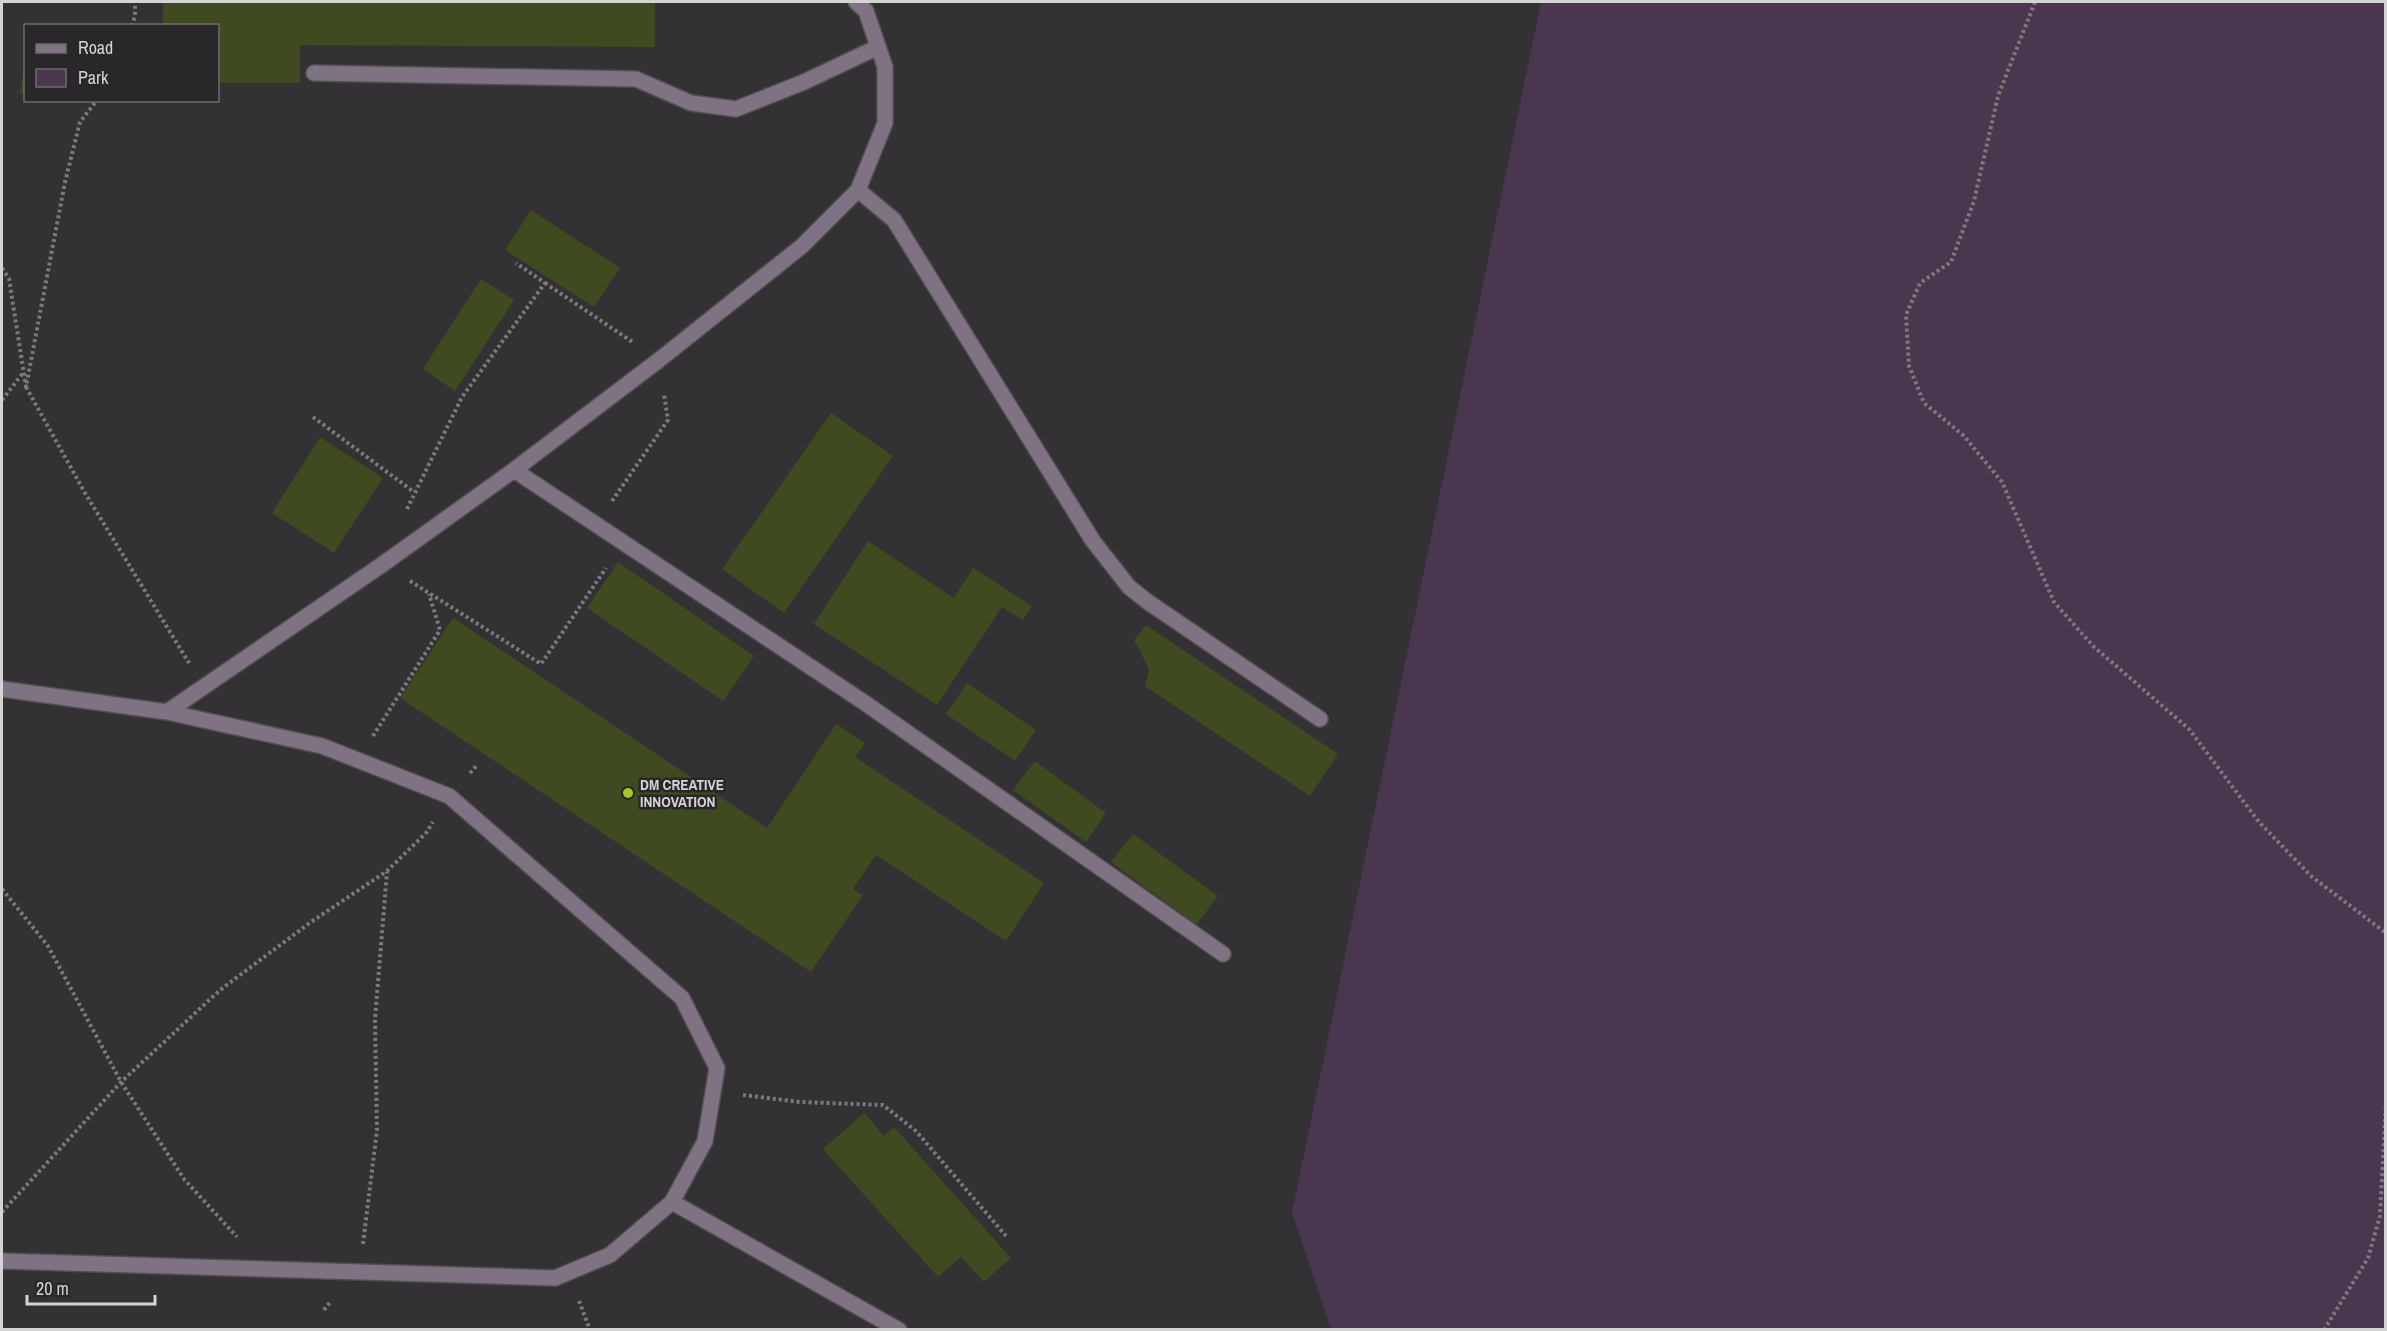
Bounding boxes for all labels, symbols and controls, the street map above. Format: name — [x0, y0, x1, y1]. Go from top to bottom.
legend — [24, 24, 219, 102]
text: Road — [78, 35, 113, 60]
text: Park — [78, 65, 109, 90]
place label: DM CREATIVE INNOVATION — [640, 774, 724, 812]
marker: DM CREATIVE INNOVATION — [621, 786, 635, 800]
scale bar — [27, 1268, 154, 1306]
text: 20 m — [36, 1276, 69, 1301]

